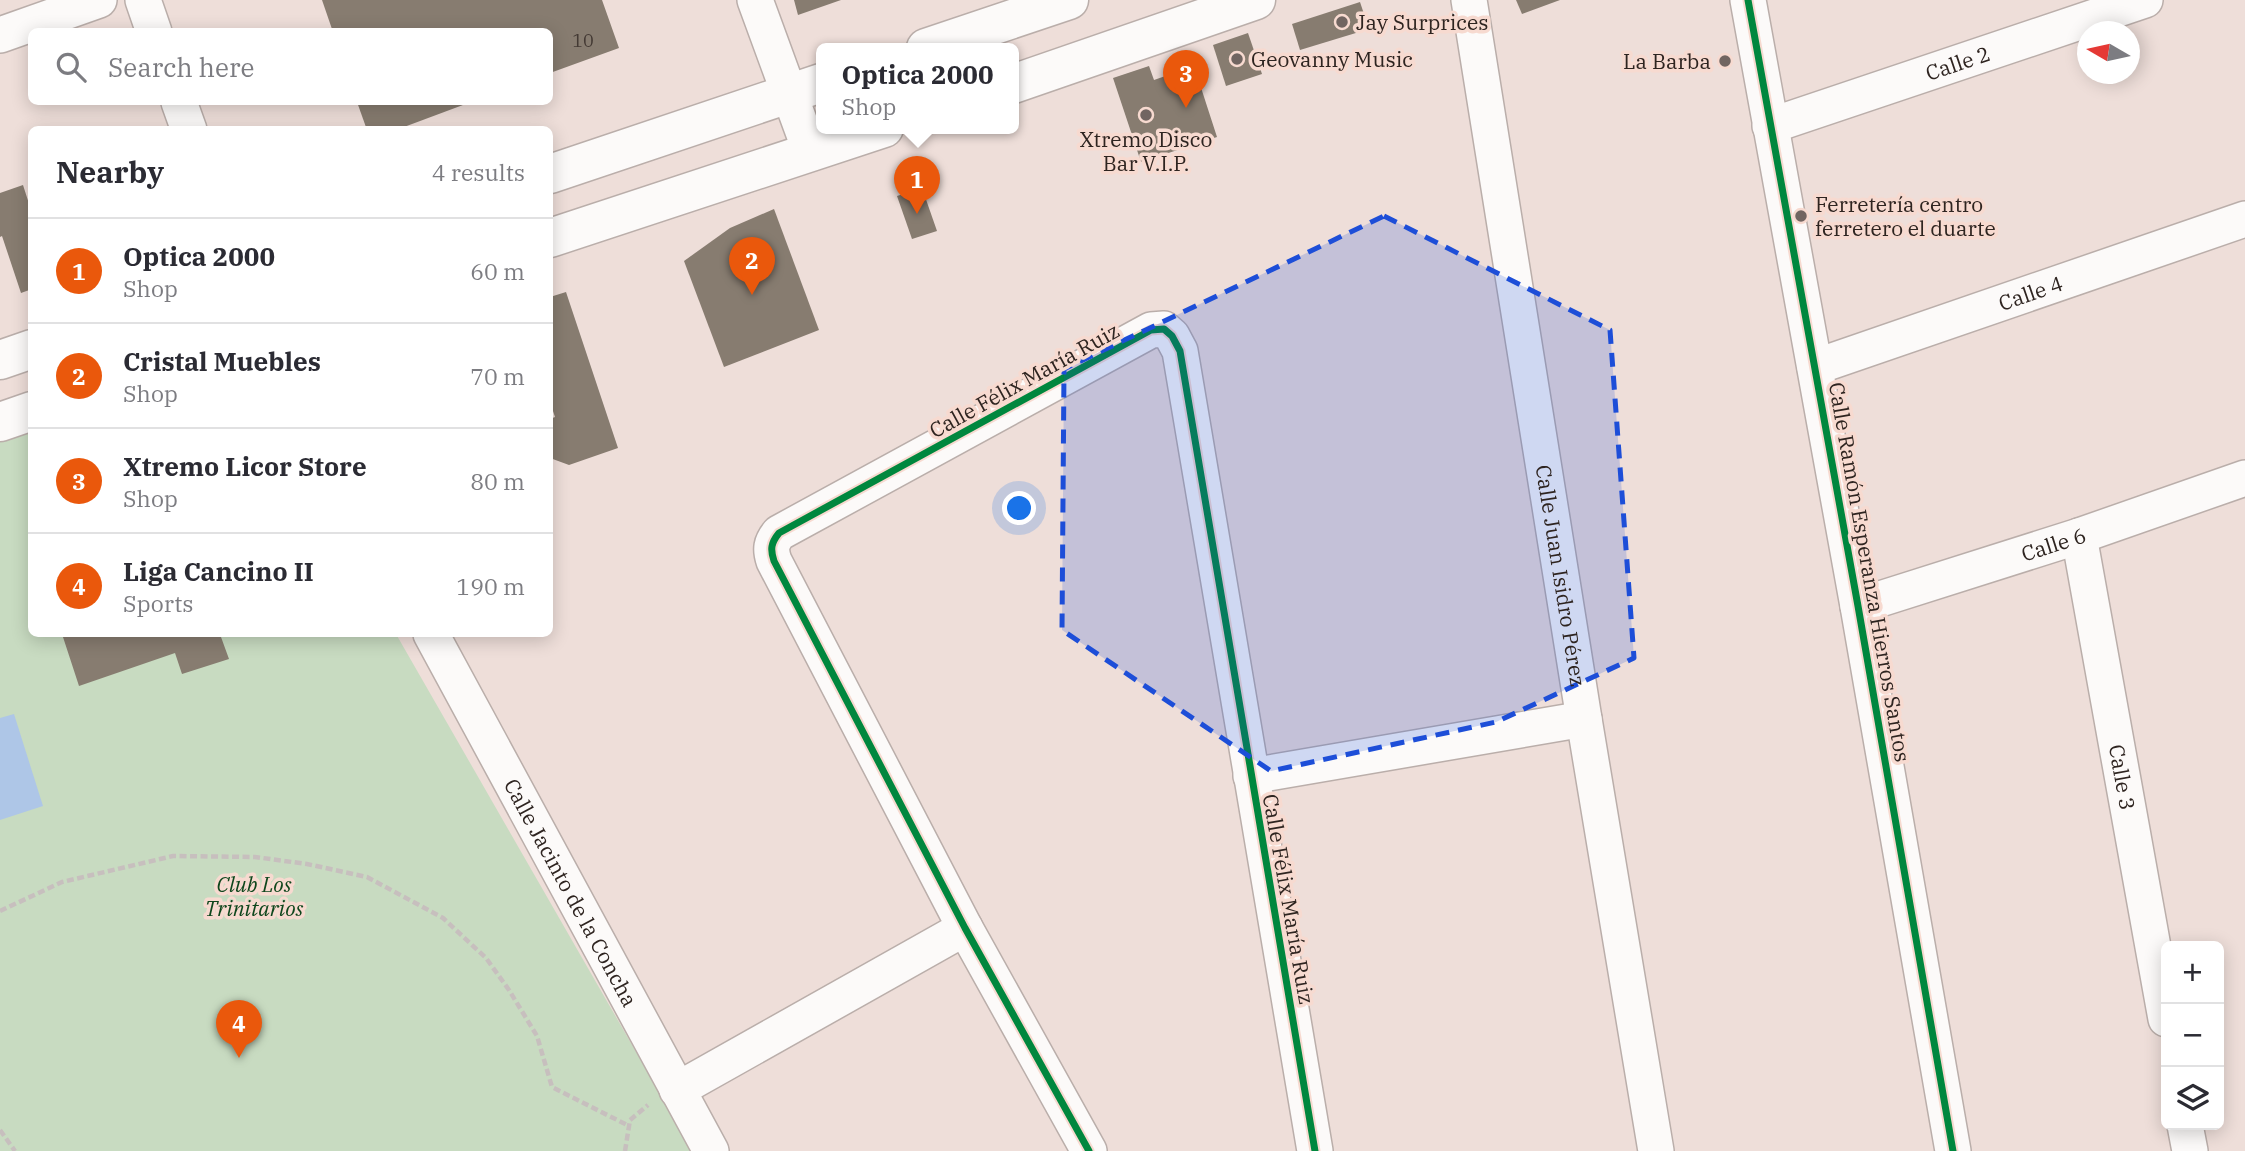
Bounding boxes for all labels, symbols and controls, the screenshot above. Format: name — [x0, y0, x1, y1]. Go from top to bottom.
place label: Jay Surprices — [1356, 8, 1488, 36]
marker: Jay Surprices — [1334, 14, 1350, 30]
north arrow — [2077, 21, 2140, 84]
search box — [28, 28, 553, 105]
house number: 10 — [572, 29, 594, 52]
street label: Calle 2 — [1922, 39, 1994, 87]
popup — [816, 43, 1019, 134]
place label: Geovanny Music — [1251, 45, 1413, 73]
place label: La Barba — [1623, 47, 1711, 75]
icon: search — [52, 48, 90, 86]
text: Search here — [108, 50, 254, 84]
pin: 3 — [1163, 50, 1209, 108]
marker: Geovanny Music — [1229, 51, 1245, 67]
marker: La Barba — [1717, 53, 1733, 69]
text: Optica 2000 — [842, 57, 994, 91]
text: Shop — [842, 91, 896, 121]
marker: Xtremo Disco Bar V.I.P. — [1138, 107, 1154, 123]
place label: Xtremo Disco Bar V.I.P. — [1080, 125, 1212, 177]
text: Nearby — [56, 152, 164, 191]
pin: 1 — [894, 156, 940, 214]
text: 4 results — [432, 157, 525, 187]
place label: Ferretería centro ferretero el duarte — [1815, 190, 1996, 242]
marker: Ferretería centro ferretero el duarte — [1793, 208, 1809, 224]
pin: 2 — [729, 237, 775, 295]
text: Optica 2000 — [123, 239, 275, 273]
text: 1 — [72, 256, 86, 286]
text: 60 m — [470, 256, 525, 286]
street label: Calle 4 — [1995, 269, 2066, 317]
text: Shop — [123, 273, 178, 303]
street label: Calle Félix María Ruiz — [924, 316, 1124, 444]
text: Cristal Muebles — [123, 344, 321, 378]
text: 2 — [72, 361, 86, 391]
text: 70 m — [470, 361, 525, 391]
text: Shop — [123, 378, 178, 408]
street label: Calle Ramón Esperanza Hierros Santos — [1823, 380, 1917, 764]
text: Xtremo Licor Store — [123, 449, 367, 483]
street label: Calle Juan Isidro Pérez — [1530, 463, 1593, 689]
text: 3 — [72, 466, 86, 496]
text: 80 m — [470, 466, 525, 496]
text: Shop — [123, 483, 178, 513]
your location — [1002, 491, 1036, 525]
street label: Calle 6 — [2018, 521, 2090, 567]
text: Liga Cancino II — [123, 554, 314, 588]
text: 4 — [72, 571, 86, 601]
text: 190 m — [456, 571, 525, 601]
text: Sports — [123, 588, 193, 618]
street label: Calle 3 — [2103, 742, 2142, 812]
street label: Calle Jacinto de la Concha — [498, 774, 644, 1011]
street label: Calle Félix María Ruiz — [1257, 792, 1321, 1006]
park label: Club Los Trinitarios — [205, 870, 304, 922]
map controls — [2161, 941, 2224, 1130]
button: + — [2161, 941, 2224, 1004]
pin: 4 — [216, 1000, 262, 1058]
button: − — [2161, 1004, 2224, 1067]
button: layers — [2161, 1067, 2224, 1130]

